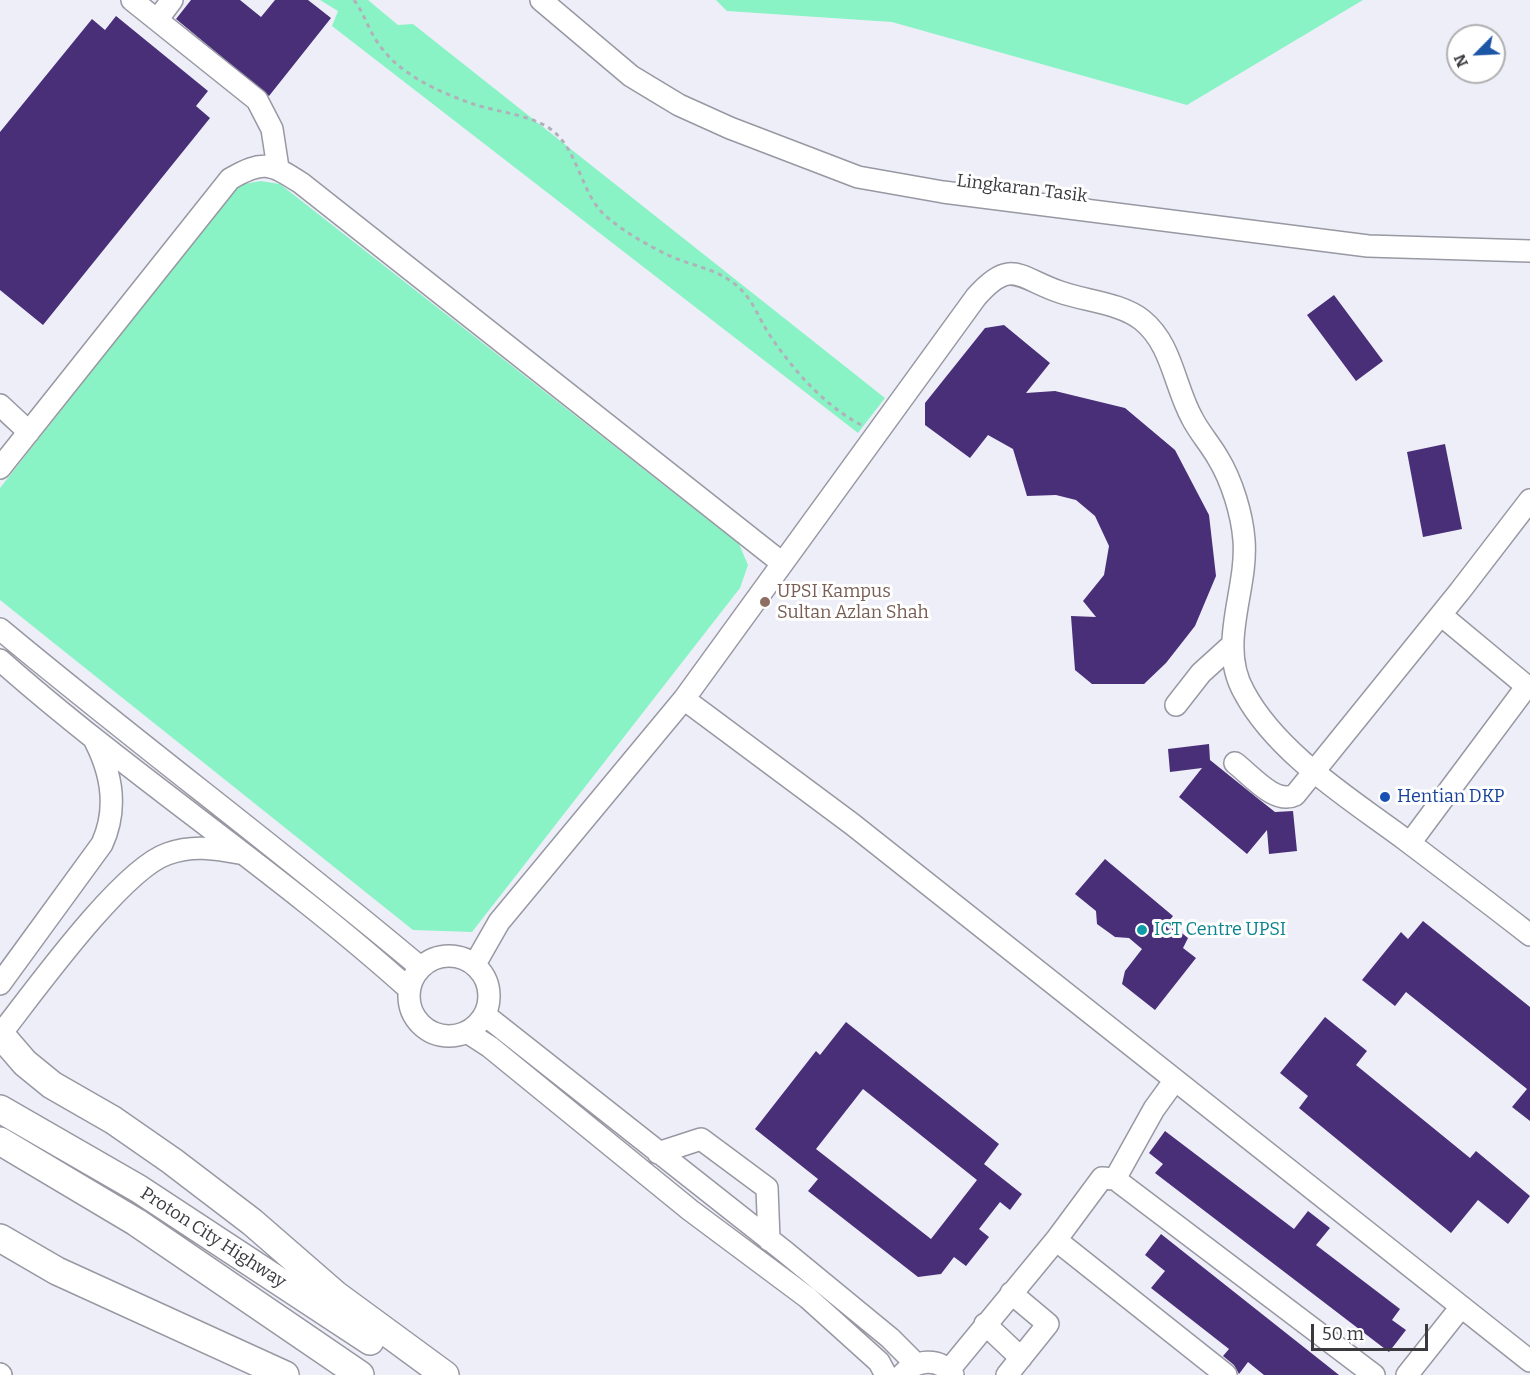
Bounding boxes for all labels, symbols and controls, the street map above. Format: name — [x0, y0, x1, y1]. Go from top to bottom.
north arrow — [1446, 24, 1506, 84]
text: N — [1450, 51, 1472, 70]
street label: Lingkaran Tasik — [955, 170, 1089, 208]
place label: UPSI Kampus Sultan Azlan Shah — [777, 581, 929, 624]
marker: UPSI Kampus Sultan Azlan Shah — [758, 595, 772, 609]
place label: Hentian DKP — [1397, 786, 1505, 808]
marker: Hentian DKP — [1378, 790, 1392, 804]
place label: ICT Centre UPSI — [1154, 919, 1286, 941]
marker: ICT Centre UPSI — [1135, 923, 1149, 937]
street label: Proton City Highway — [136, 1183, 290, 1293]
scale bar — [1314, 1312, 1431, 1350]
text: 50 m — [1322, 1323, 1364, 1345]

